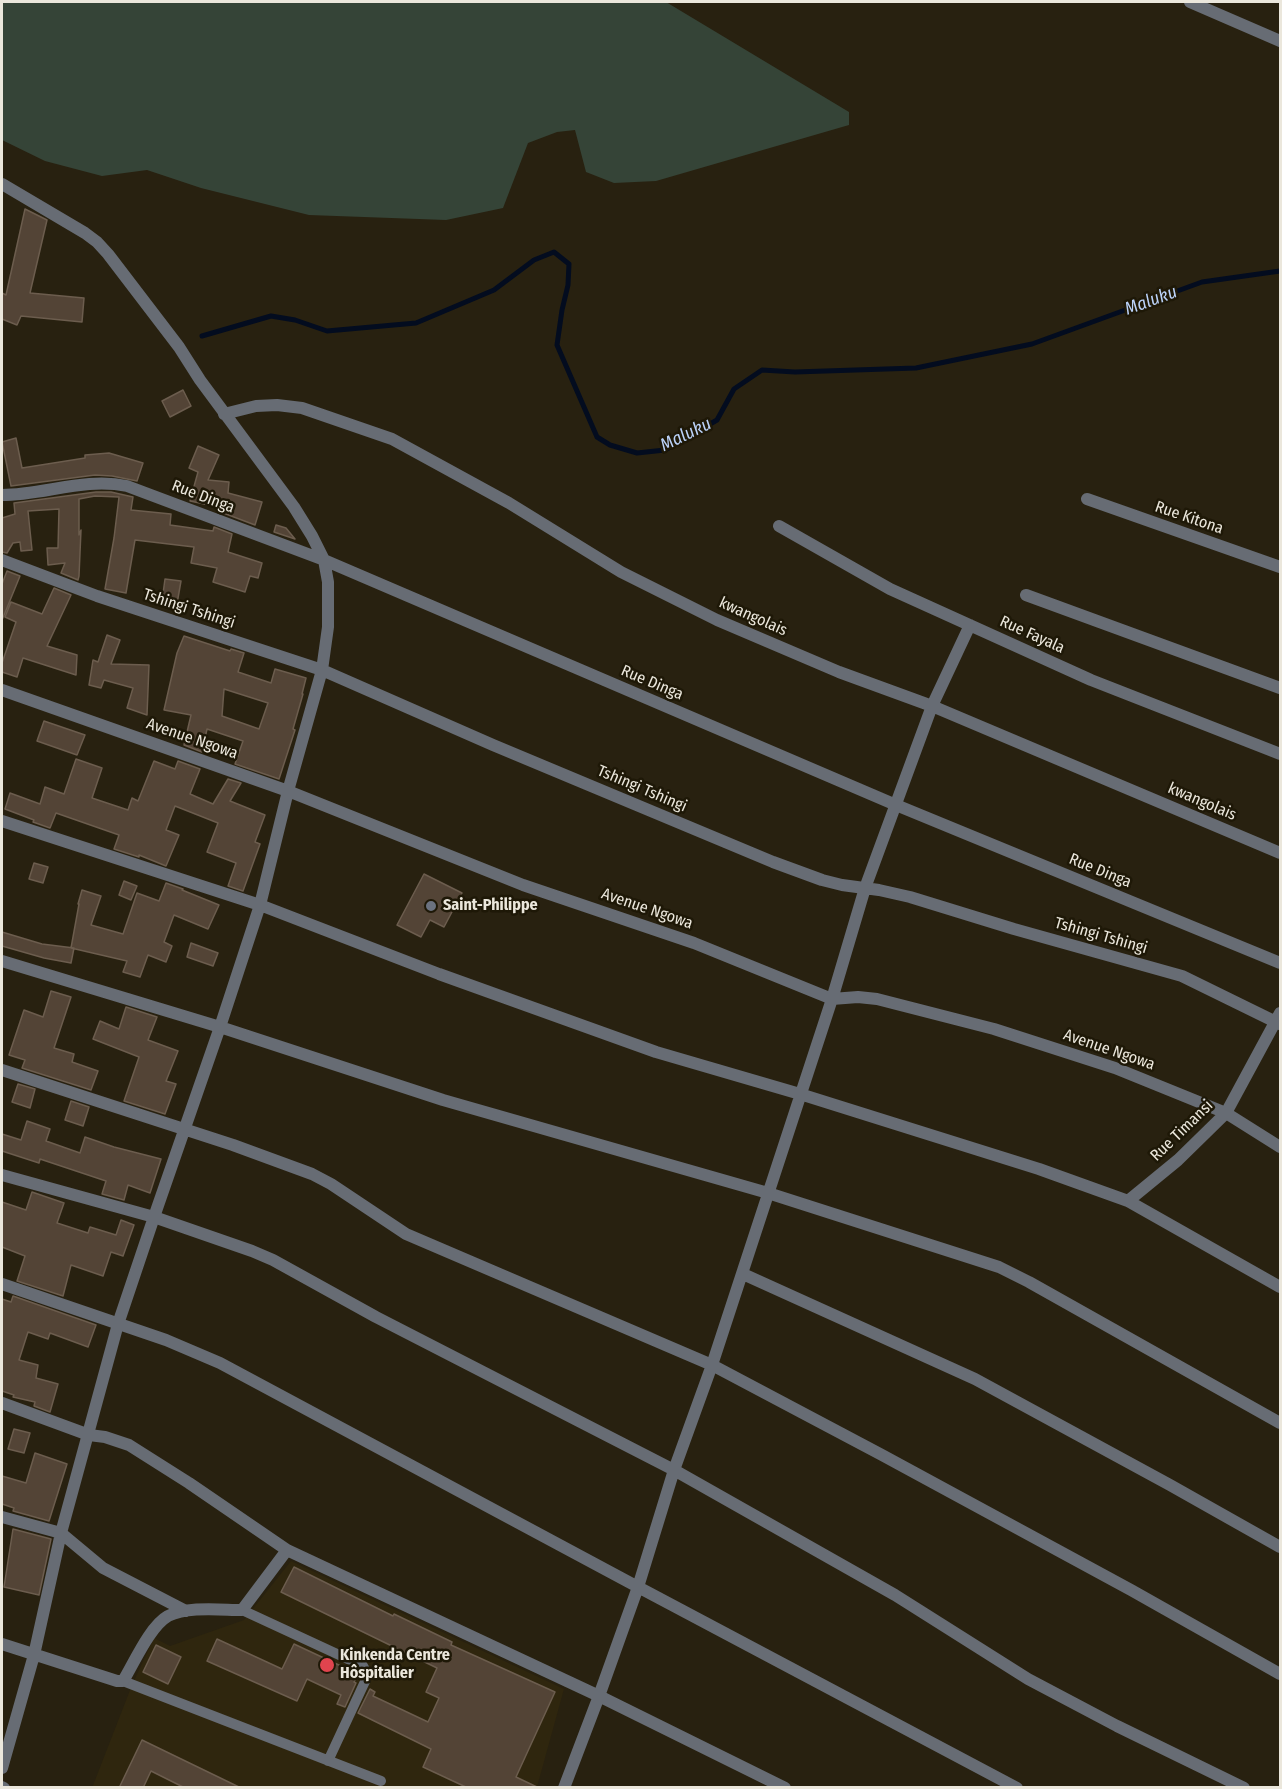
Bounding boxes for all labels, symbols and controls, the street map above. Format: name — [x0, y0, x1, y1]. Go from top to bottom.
water label: Maluku — [1122, 282, 1180, 320]
water label: Maluku — [657, 413, 715, 457]
street label: Rue Dinga — [169, 476, 237, 518]
street label: Rue Kitona — [1152, 497, 1226, 539]
street label: Tshingi Tshingi — [141, 585, 237, 633]
street label: kwangolais — [716, 593, 790, 641]
street label: Rue Fayala — [997, 612, 1067, 658]
street label: Rue Dinga — [618, 661, 686, 705]
street label: Avenue Ngowa — [144, 714, 240, 764]
street label: Tshingi Tshingi — [594, 761, 690, 817]
street label: kwangolais — [1165, 779, 1239, 825]
street label: Rue Dinga — [1066, 850, 1134, 892]
street label: Avenue Ngowa — [599, 884, 695, 934]
place label: Saint-Philippe — [443, 896, 538, 916]
marker: Saint-Philippe — [424, 899, 438, 913]
street label: Tshingi Tshingi — [1052, 914, 1150, 958]
street label: Avenue Ngowa — [1061, 1025, 1157, 1075]
street label: Rue Timansi — [1147, 1096, 1217, 1166]
place label: Kinkenda Centre Hôspitalier — [340, 1646, 450, 1684]
marker: Kinkenda Centre Hôspitalier — [318, 1656, 336, 1674]

